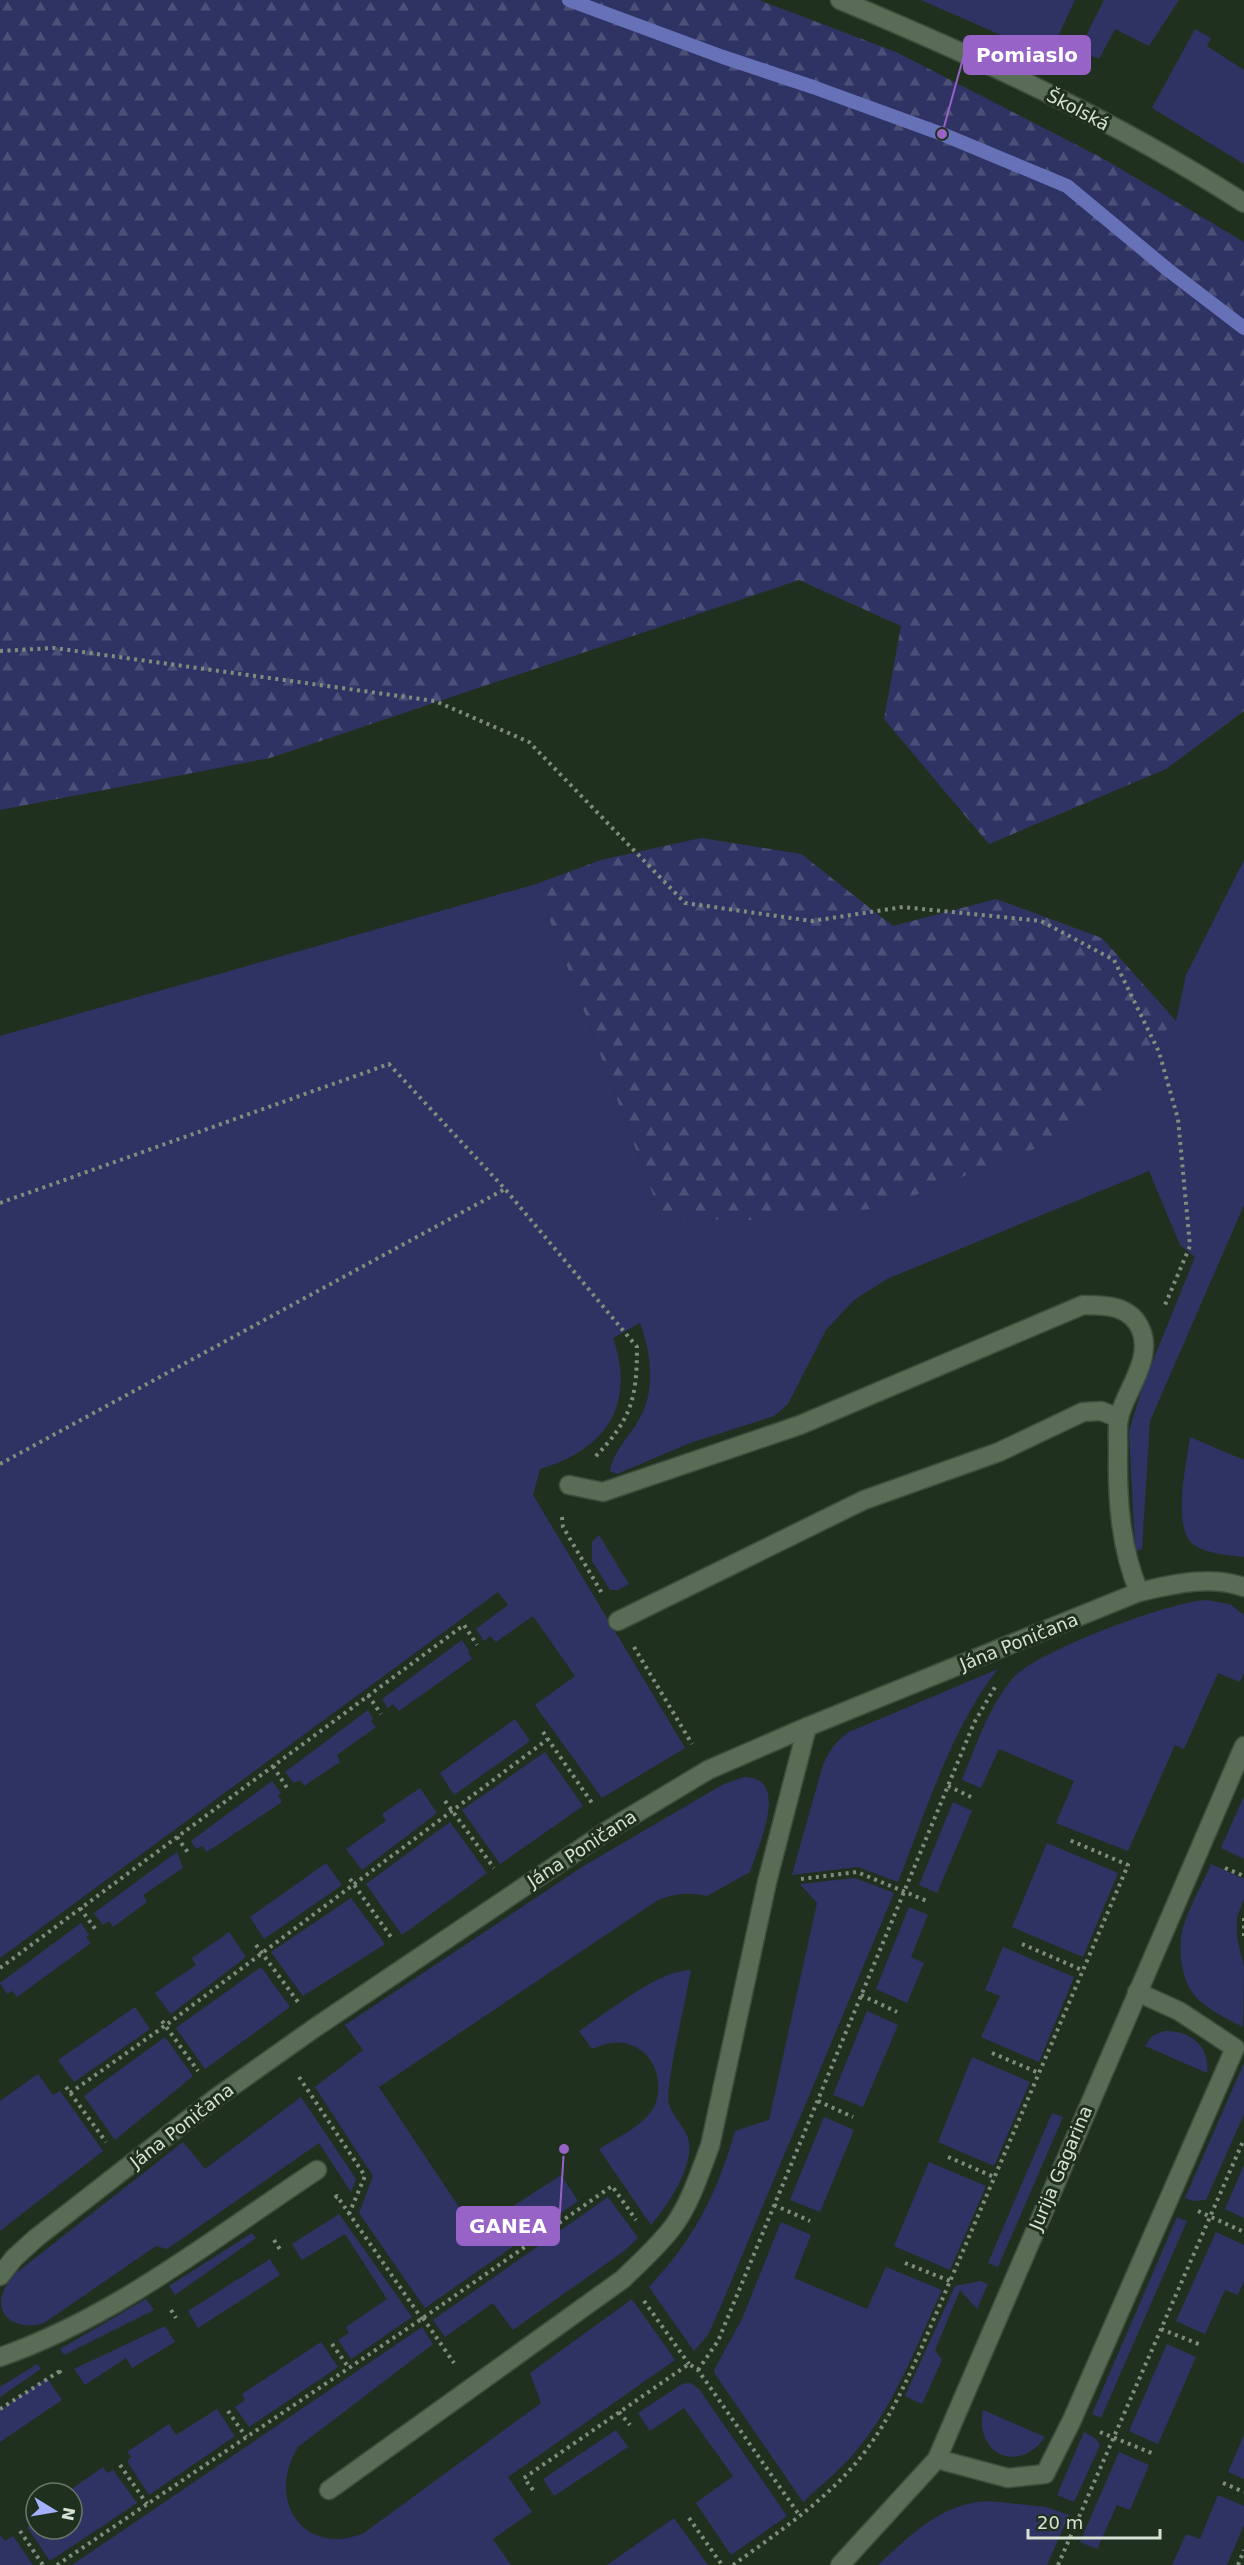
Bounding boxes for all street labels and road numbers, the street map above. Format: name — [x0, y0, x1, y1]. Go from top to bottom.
street label: Školská — [1043, 84, 1113, 135]
street label: Jána Poničana — [956, 1608, 1081, 1675]
street label: Jána Poničana — [523, 1806, 640, 1892]
street label: Jána Poničana — [125, 2079, 238, 2173]
street label: Jurija Gagarina — [1024, 2102, 1096, 2234]

